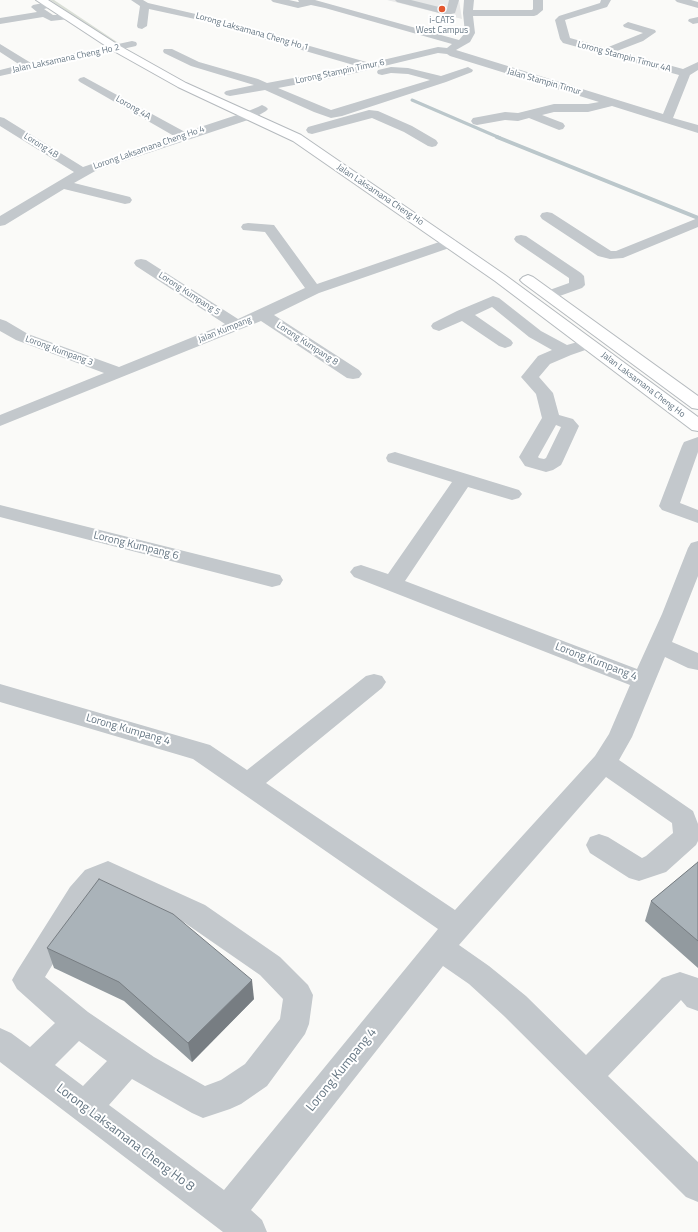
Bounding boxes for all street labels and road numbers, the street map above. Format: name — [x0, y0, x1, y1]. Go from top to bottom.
street label: Lorong Laksamana Cheng Ho 1 — [194, 11, 310, 53]
street label: Lorong Stampin Timur 4A — [576, 39, 672, 75]
street label: Jalan Laksamana Cheng Ho 2 — [11, 42, 121, 76]
street label: Lorong Stampin Timur 6 — [294, 57, 386, 87]
street label: Jalan Stampin Timur — [506, 66, 582, 98]
street label: Lorong 4A — [114, 94, 152, 122]
street label: Lorong Laksamana Cheng Ho 4 — [92, 124, 206, 172]
street label: Lorong 4B — [22, 131, 60, 161]
street label: Jalan Laksamana Cheng Ho — [335, 162, 425, 228]
street label: Lorong Kumpang 5 — [156, 270, 222, 318]
street label: Jalan Kumpang — [197, 314, 253, 346]
street label: Lorong Kumpang 8 — [274, 320, 340, 368]
street label: Lorong Kumpang 3 — [24, 334, 94, 368]
street label: Jalan Laksamana Cheng Ho — [599, 350, 687, 420]
street label: Lorong Kumpang 6 — [92, 529, 180, 563]
street label: Lorong Kumpang 4 — [553, 640, 639, 684]
street label: Lorong Kumpang 4 — [84, 712, 172, 748]
street label: Lorong Kumpang 4 — [304, 1025, 380, 1115]
street label: Lorong Laksamana Cheng Ho 8 — [53, 1081, 197, 1195]

